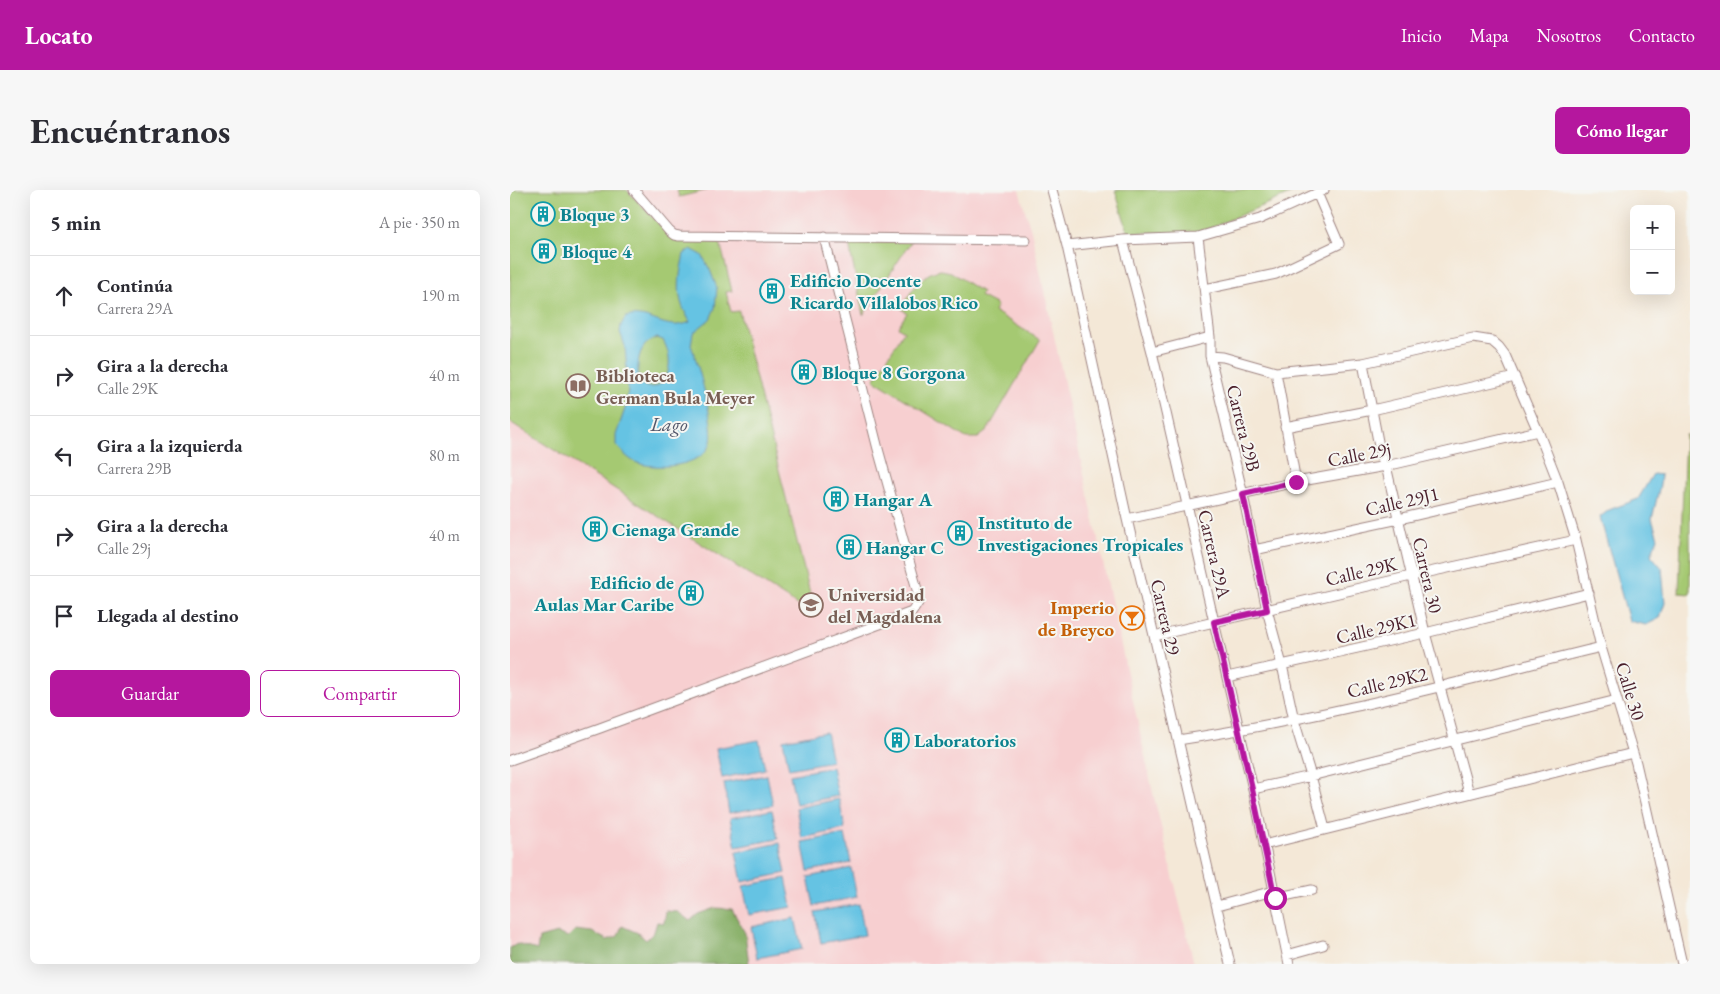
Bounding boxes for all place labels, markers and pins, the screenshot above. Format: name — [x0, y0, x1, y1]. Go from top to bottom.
building icon: Bloque 3 — [530, 201, 556, 227]
place label: Bloque 3 — [560, 202, 630, 227]
building icon: Bloque 4 — [531, 238, 557, 264]
place label: Bloque 4 — [562, 239, 633, 264]
place label: Edificio Docente Ricardo Villalobos Rico — [790, 268, 979, 315]
building icon: Edificio Docente Ricardo Villalobos Rico — [759, 278, 785, 304]
building icon: Bloque 8 Gorgona — [791, 359, 817, 385]
place label: Bloque 8 Gorgona — [822, 360, 966, 385]
place label: Biblioteca German Bula Meyer — [596, 363, 755, 410]
library icon: Biblioteca German Bula Meyer — [565, 373, 591, 399]
building icon: Hangar A — [823, 486, 849, 512]
place label: Hangar A — [854, 487, 932, 512]
place label: Instituto de Investigaciones Tropicales — [978, 510, 1184, 557]
building icon: Cienaga Grande — [582, 516, 608, 542]
place label: Cienaga Grande — [612, 517, 739, 542]
building icon: Instituto de Investigaciones Tropicales — [947, 520, 973, 546]
building icon: Hangar C — [836, 534, 862, 560]
place label: Hangar C — [866, 535, 944, 560]
place label: Edificio de Aulas Mar Caribe — [533, 570, 674, 617]
building icon: Edificio de Aulas Mar Caribe — [678, 580, 704, 606]
place label: Universidad del Magdalena — [828, 582, 942, 629]
school or university icon: Universidad del Magdalena — [798, 592, 824, 618]
place label: Imperio de Breyco — [1038, 595, 1114, 642]
bar icon: Imperio de Breyco — [1119, 605, 1145, 631]
building icon: Laboratorios — [884, 727, 910, 753]
place label: Laboratorios — [914, 728, 1016, 753]

